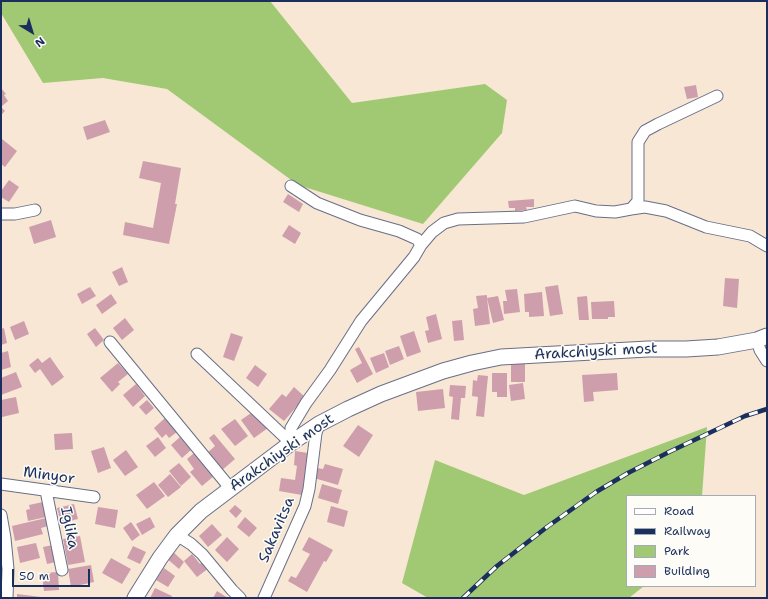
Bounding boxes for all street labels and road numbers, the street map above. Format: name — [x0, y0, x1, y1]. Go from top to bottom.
street label: Arakchiyski most — [534, 340, 658, 364]
street label: Arakchiyski most — [226, 410, 338, 496]
street label: Minyor — [22, 463, 76, 489]
street label: Sakavitsa — [255, 494, 299, 566]
street label: Iglika — [56, 505, 82, 551]

